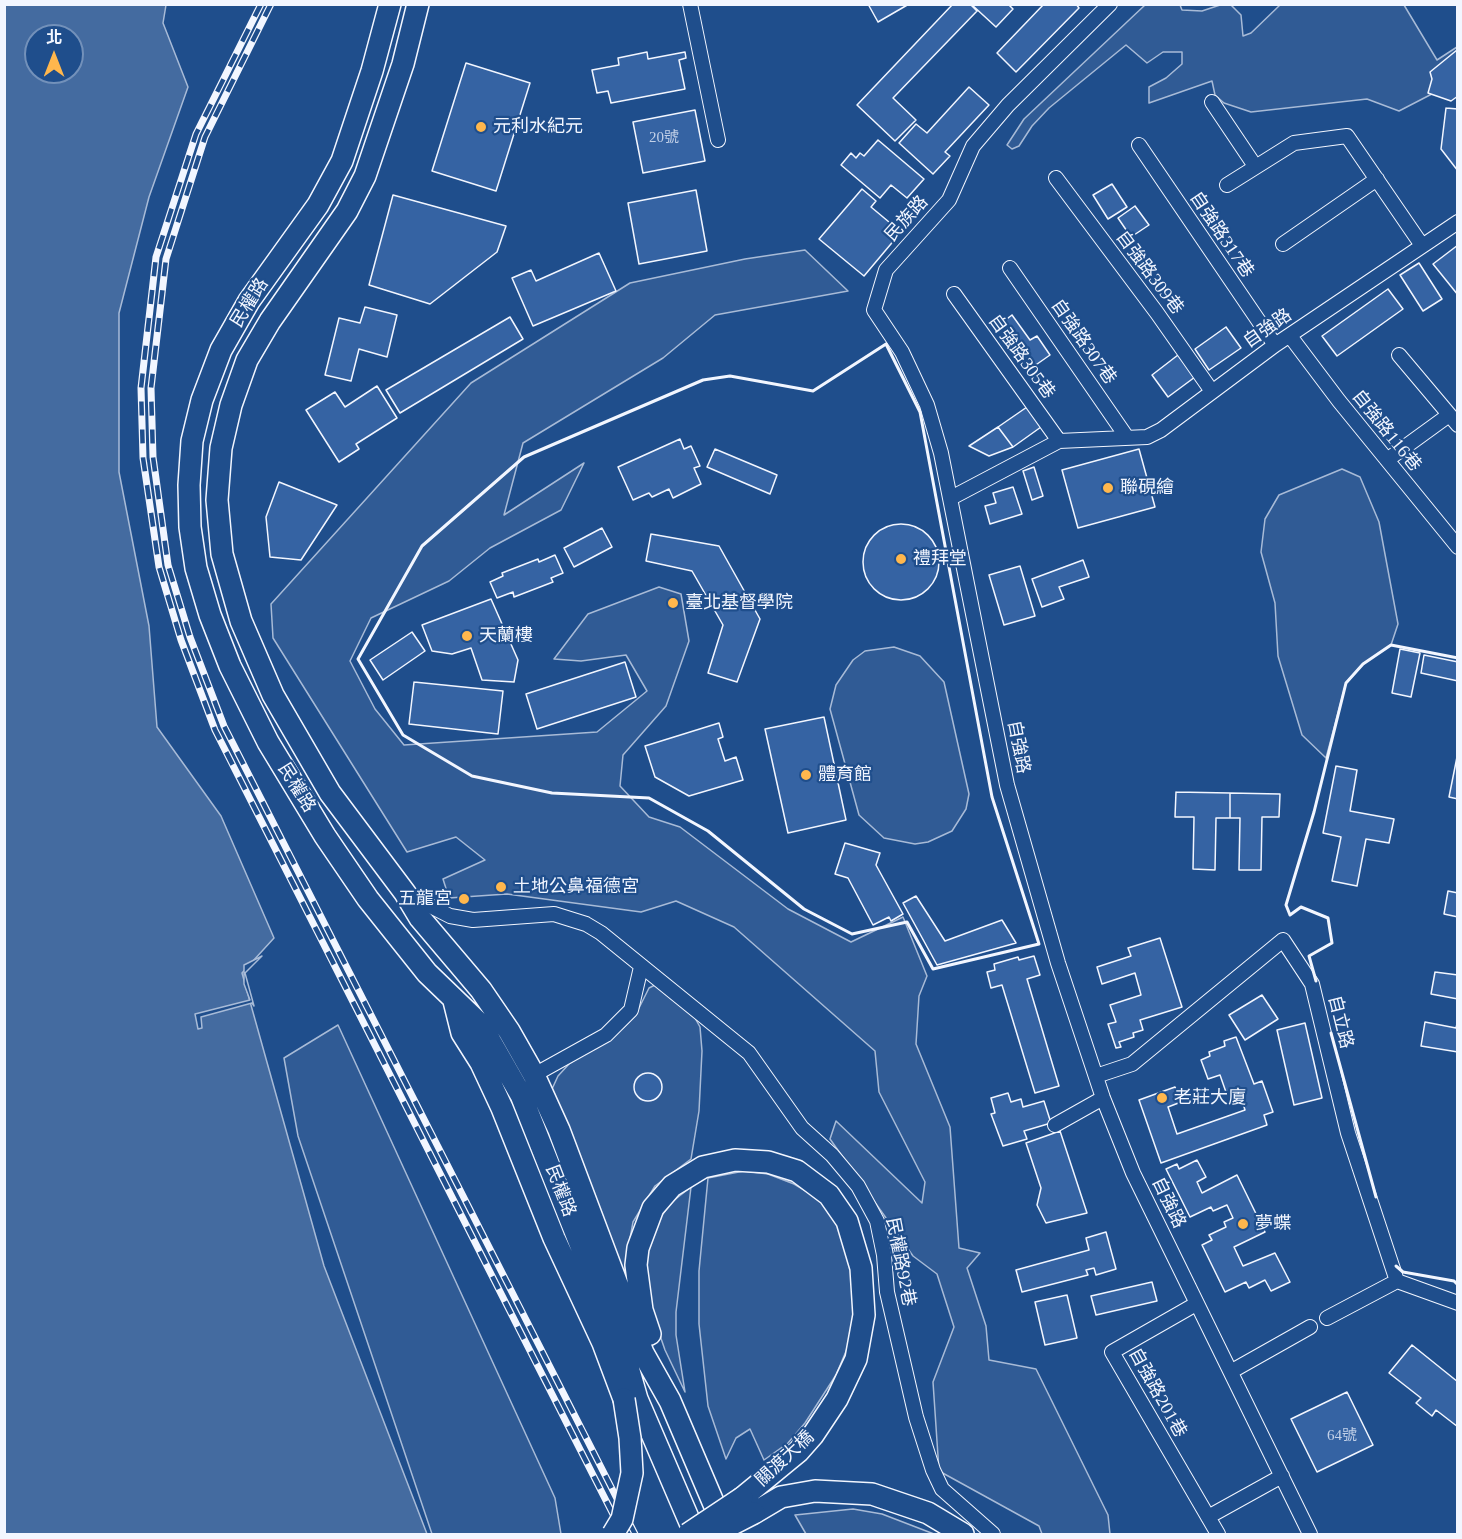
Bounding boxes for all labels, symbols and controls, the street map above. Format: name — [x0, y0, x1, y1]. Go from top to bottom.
north arrow — [24, 24, 84, 84]
text: 北 — [46, 29, 62, 46]
place label: 元利水紀元 — [493, 116, 583, 138]
marker: 元利水紀元 — [474, 120, 488, 134]
house number: 20號 — [649, 129, 679, 147]
street label: 自強路317巷 — [1184, 188, 1258, 282]
street label: 民族路 — [881, 192, 933, 246]
street label: 自強路309巷 — [1111, 227, 1187, 319]
street label: 民權路 — [227, 274, 273, 332]
street label: 自強路307巷 — [1046, 295, 1120, 389]
street label: 自強路 — [1240, 305, 1296, 353]
street label: 自強路305巷 — [983, 311, 1059, 403]
street label: 自強路116巷 — [1347, 386, 1425, 476]
place label: 聯硯繪 — [1120, 477, 1174, 499]
marker: 聯硯繪 — [1101, 481, 1115, 495]
place label: 禮拜堂 — [913, 548, 967, 570]
marker: 禮拜堂 — [894, 552, 908, 566]
place label: 臺北基督學院 — [685, 592, 793, 614]
marker: 臺北基督學院 — [666, 596, 680, 610]
place label: 天蘭樓 — [479, 625, 533, 647]
marker: 天蘭樓 — [460, 629, 474, 643]
street label: 自強路 — [1002, 718, 1034, 776]
street label: 民權路 — [273, 759, 319, 817]
place label: 體育館 — [818, 764, 872, 786]
marker: 體育館 — [799, 768, 813, 782]
place label: 土地公鼻福德宮 — [513, 876, 639, 898]
marker: 土地公鼻福德宮 — [494, 880, 508, 894]
place label: 五龍宮 — [398, 888, 452, 910]
marker: 五龍宮 — [457, 892, 471, 906]
street label: 自立路 — [1323, 993, 1357, 1051]
place label: 老莊大廈 — [1174, 1087, 1246, 1109]
marker: 老莊大廈 — [1155, 1091, 1169, 1105]
street label: 民權路 — [540, 1162, 580, 1220]
street label: 自強路 — [1146, 1174, 1190, 1232]
place label: 夢蝶 — [1255, 1213, 1291, 1235]
street label: 民權路92巷 — [881, 1216, 919, 1308]
marker: 夢蝶 — [1236, 1217, 1250, 1231]
street label: 自強路201巷 — [1124, 1344, 1190, 1442]
street label: 關渡大橋 — [751, 1427, 819, 1491]
house number: 64號 — [1327, 1427, 1357, 1445]

